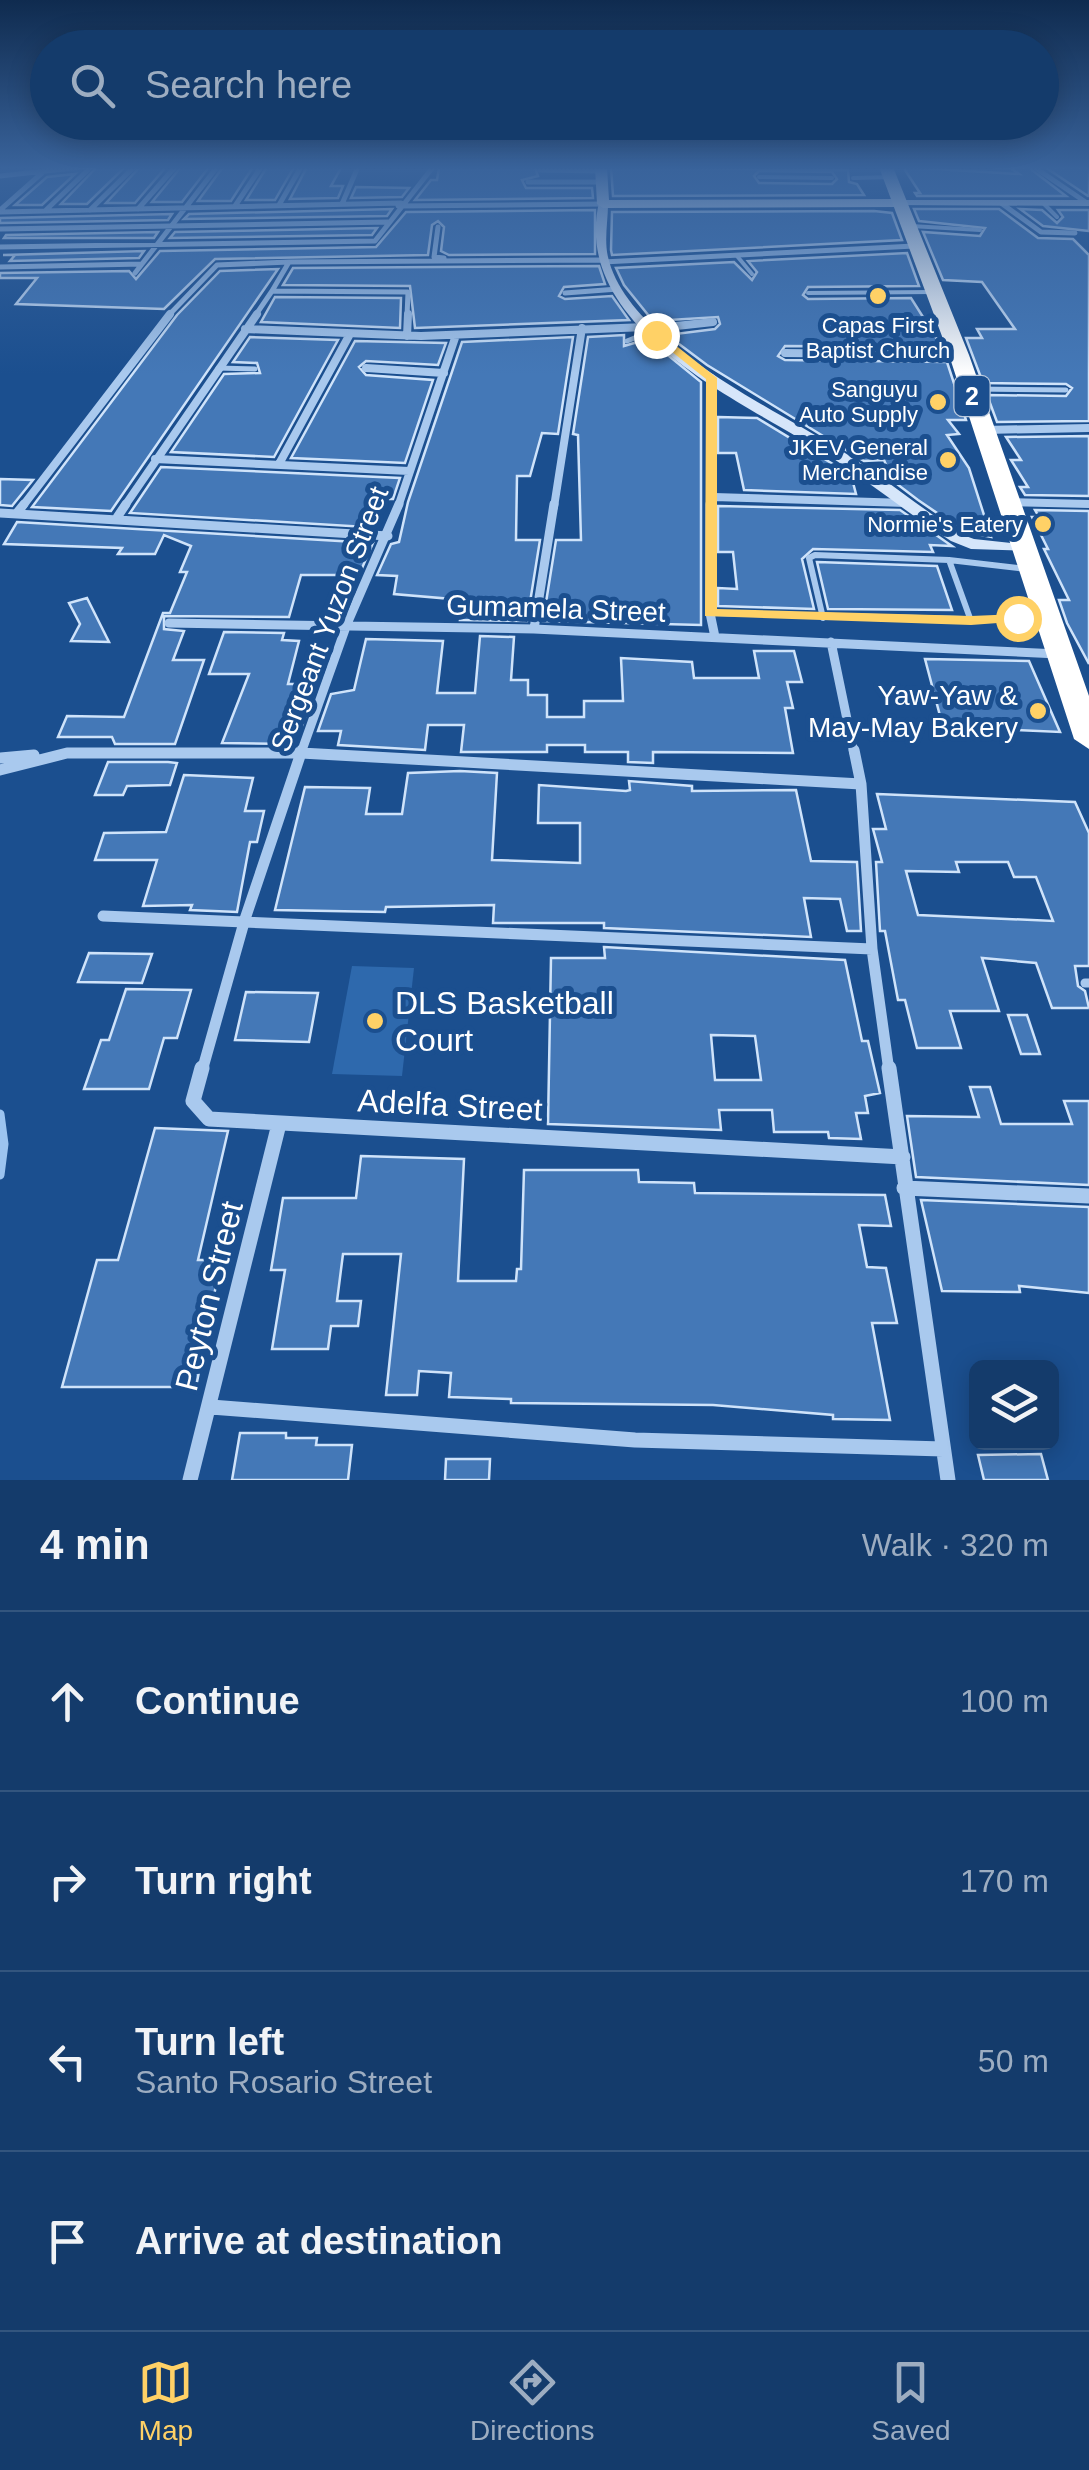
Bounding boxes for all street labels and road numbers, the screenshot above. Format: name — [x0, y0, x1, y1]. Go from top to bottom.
road number: 2 — [954, 376, 990, 416]
street label: Sergeant Yuzon Street — [265, 482, 394, 756]
street label: Gumamela Street — [446, 589, 666, 628]
street label: Adelfa Street — [357, 1082, 543, 1128]
street label: Peyton Street — [168, 1197, 250, 1394]

